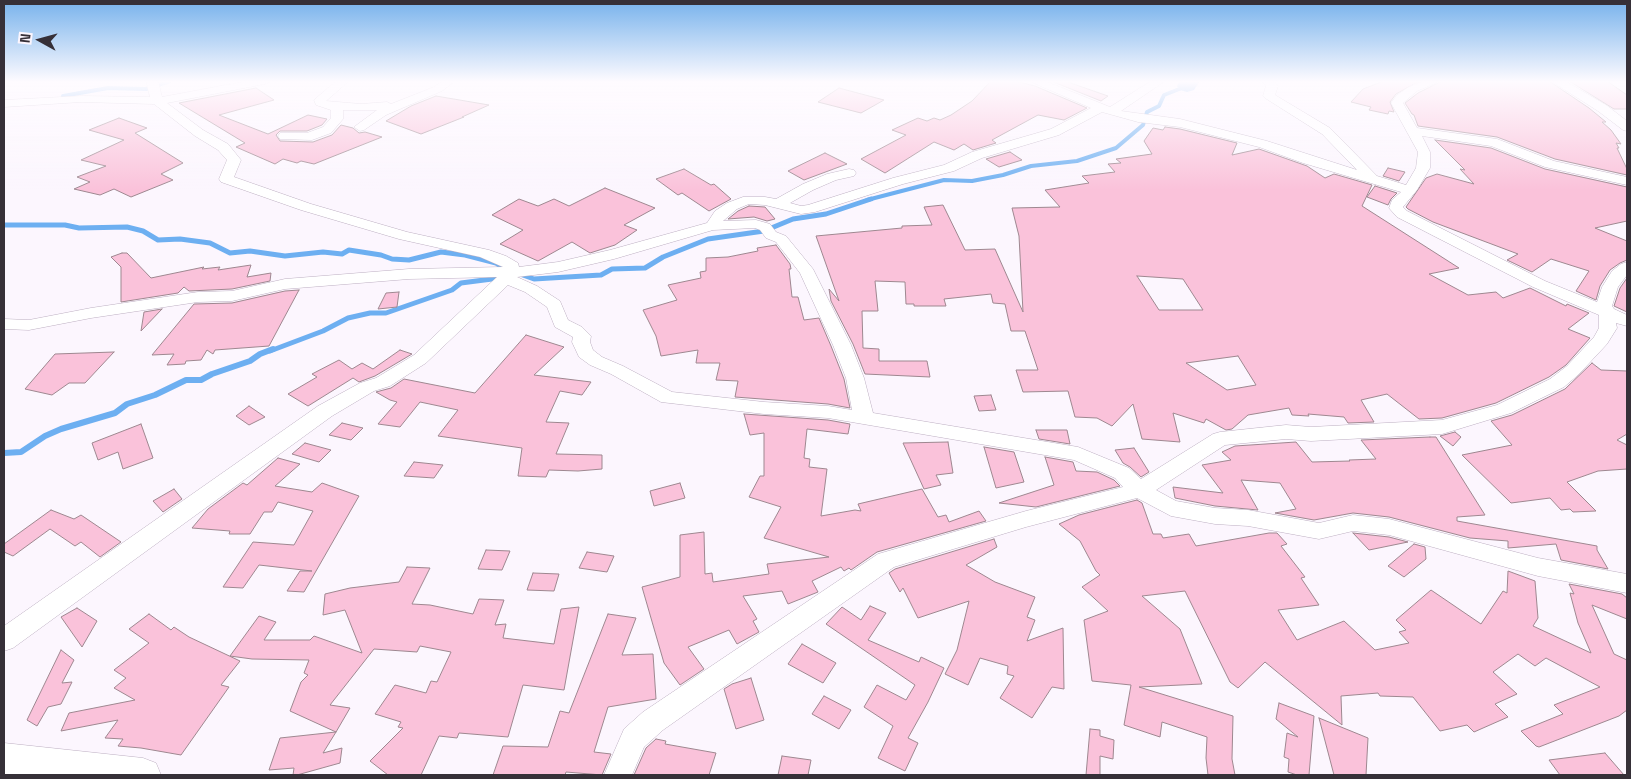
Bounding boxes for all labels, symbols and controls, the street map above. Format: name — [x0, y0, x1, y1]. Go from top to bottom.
north arrow — [15, 15, 65, 65]
text: N — [16, 32, 35, 44]

